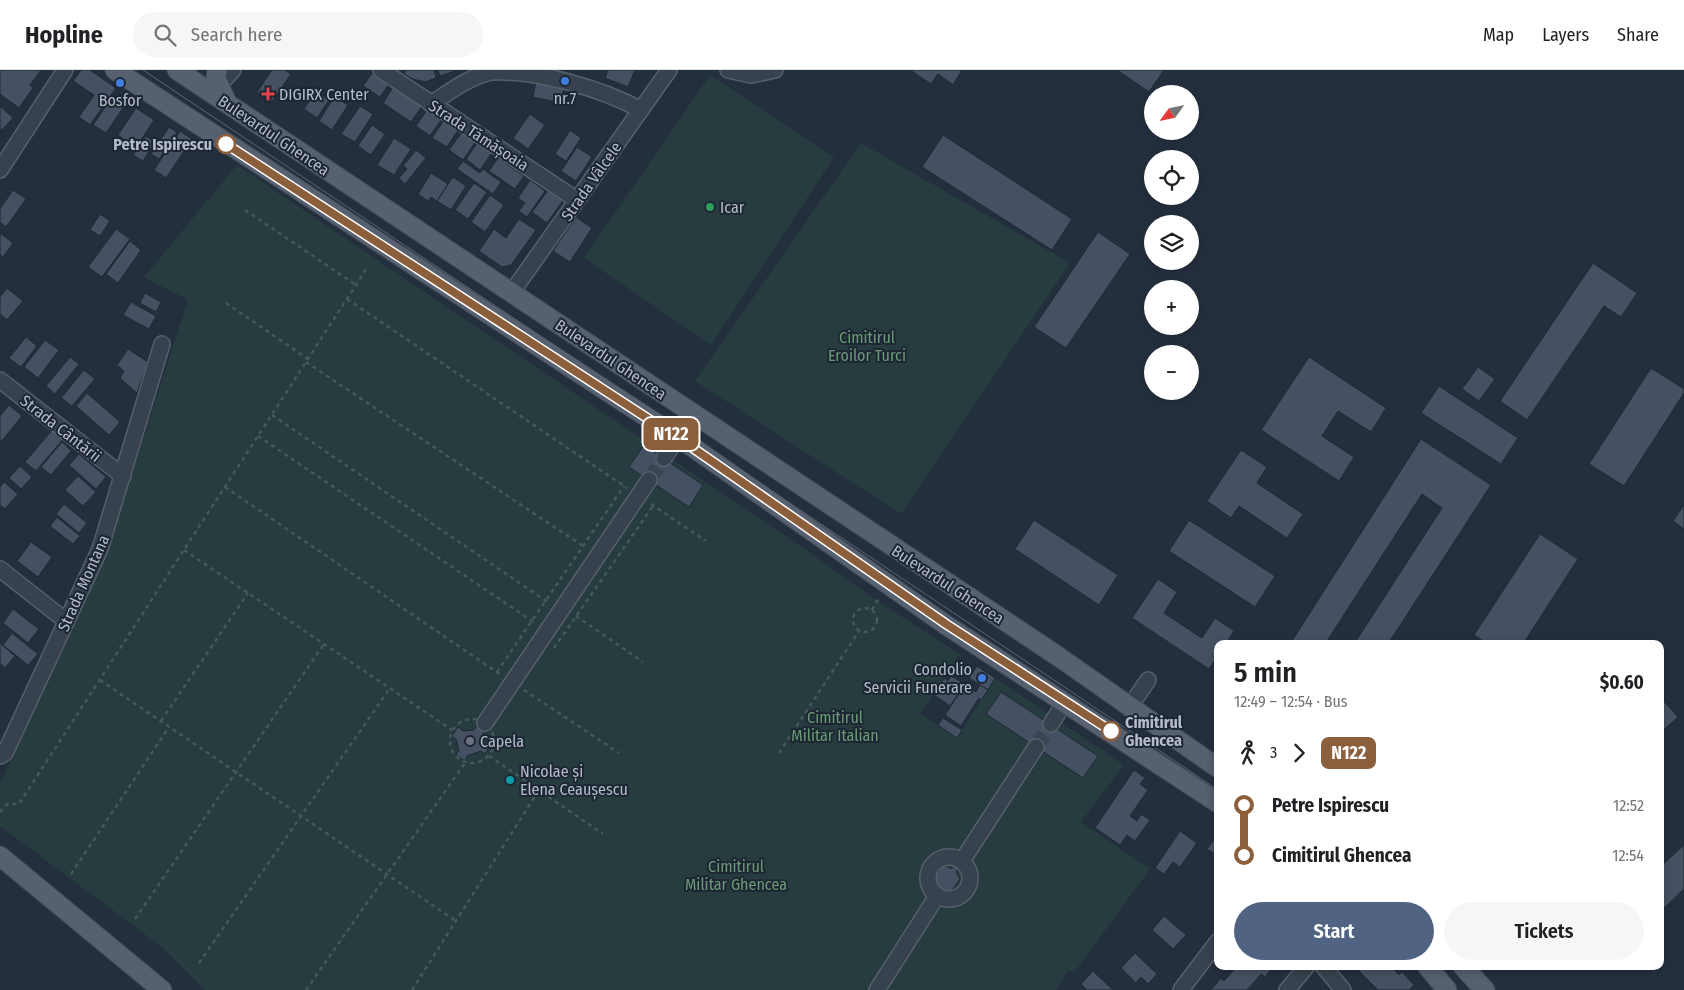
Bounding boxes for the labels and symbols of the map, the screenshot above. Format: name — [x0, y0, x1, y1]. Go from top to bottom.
marker: nr.7 — [559, 75, 571, 87]
marker: Bosfor — [114, 77, 126, 89]
place label: DIGIRX Center — [279, 85, 369, 104]
north arrow — [1144, 85, 1199, 140]
marker: DIGIRX Center — [261, 87, 275, 101]
place label: nr.7 — [554, 89, 577, 108]
place label: Bosfor — [99, 91, 142, 110]
street label: Bulevardul Ghencea — [215, 91, 333, 180]
street label: Strada Tămășoaia — [425, 96, 532, 176]
marker: Petre Ispirescu — [216, 134, 236, 154]
place label: Petre Ispirescu — [113, 135, 212, 154]
street label: Strada Vâlcele — [557, 138, 626, 224]
place label: Icar — [720, 198, 745, 217]
marker: Icar — [704, 201, 716, 213]
street label: Bulevardul Ghencea — [552, 315, 670, 404]
park label: Cimitirul Eroilor Turci — [828, 328, 906, 365]
street label: Strada Cântării — [17, 391, 105, 466]
line badge: N122 — [636, 418, 706, 450]
street label: Strada Montana — [54, 532, 113, 634]
street label: Bulevardul Ghencea — [888, 541, 1008, 628]
place label: Condolio Servicii Funerare — [864, 660, 972, 697]
marker: Condolio Servicii Funerare — [976, 672, 988, 684]
park label: Cimitirul Militar Italian — [791, 708, 879, 745]
place label: Cimitirul Ghencea — [1125, 713, 1183, 750]
marker: Cimitirul Ghencea — [1101, 721, 1121, 741]
place label: Capela — [480, 732, 524, 751]
marker: Capela — [464, 735, 476, 747]
place label: Nicolae și Elena Ceaușescu — [520, 762, 628, 800]
marker: Nicolae și Elena Ceaușescu — [504, 774, 516, 786]
park label: Cimitirul Militar Ghencea — [685, 857, 787, 894]

